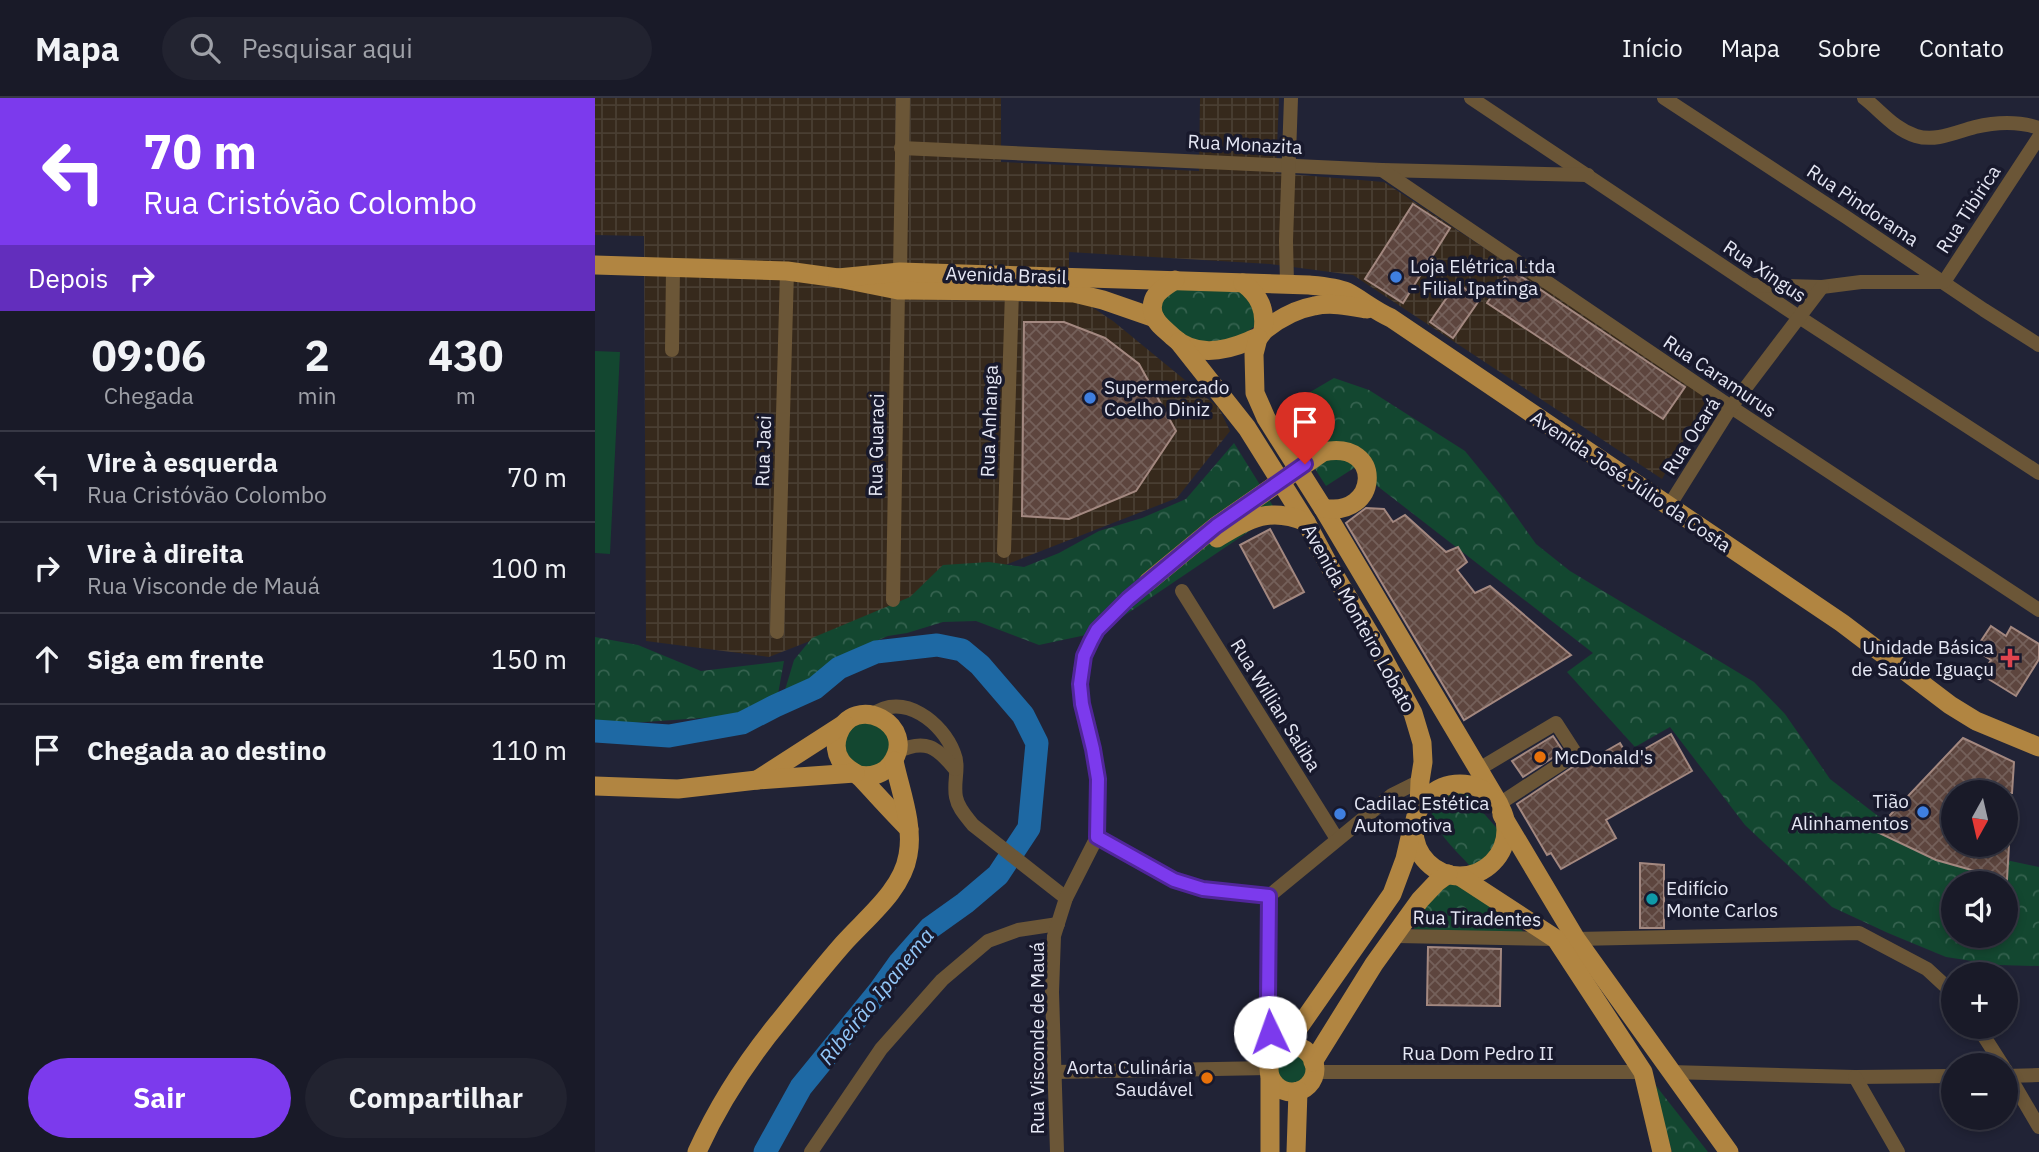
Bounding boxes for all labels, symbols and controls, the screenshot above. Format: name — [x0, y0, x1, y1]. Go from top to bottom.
search box — [162, 17, 652, 80]
text: Mapa — [35, 27, 120, 70]
icon: search — [186, 29, 224, 67]
text: Pesquisar aqui — [242, 31, 413, 65]
text: Início — [1622, 32, 1683, 64]
text: Mapa — [1721, 32, 1780, 64]
text: Sobre — [1818, 32, 1881, 64]
text: Contato — [1919, 32, 2004, 64]
text: 70 m — [143, 119, 257, 182]
icon: left — [28, 126, 119, 217]
street label: Rua Monazita — [1187, 129, 1303, 159]
street label: Rua Pindorama — [1802, 159, 1924, 251]
street label: Rua Tibirica — [1931, 160, 2005, 258]
text: Rua Cristóvão Colombo — [143, 181, 477, 223]
street label: Rua Xingus — [1719, 235, 1811, 307]
place label: Loja Elétrica Ltda - Filial Ipatinga — [1410, 254, 1556, 300]
icon: right — [123, 259, 161, 297]
text: Depois — [28, 261, 109, 295]
street label: Avenida Brasil — [945, 261, 1067, 289]
marker: Loja Elétrica Ltda - Filial Ipatinga — [1388, 269, 1404, 285]
text: 09:06 — [91, 328, 206, 383]
text: 2 — [304, 328, 330, 383]
text: 430 — [428, 328, 504, 383]
street label: Rua Caramurus — [1659, 329, 1781, 423]
street label: Rua Anhanga — [975, 364, 1003, 478]
place label: Supermercado Coelho Diniz — [1104, 375, 1230, 421]
text: Chegada — [104, 380, 194, 410]
text: min — [298, 380, 336, 410]
text: m — [456, 380, 476, 410]
marker: Supermercado Coelho Diniz — [1082, 390, 1098, 406]
pin — [1275, 392, 1335, 464]
street label: Rua Guaraci — [863, 393, 889, 497]
street label: Rua Ocará — [1657, 393, 1725, 479]
icon: arrive — [1286, 403, 1324, 441]
street label: Avenida José Júlio da Costa — [1526, 405, 1736, 557]
street label: Rua Jaci — [750, 415, 776, 487]
text: Vire à esquerda — [87, 445, 278, 479]
icon: left — [28, 458, 66, 496]
text: 70 m — [507, 460, 567, 494]
text: Rua Cristóvão Colombo — [87, 479, 327, 509]
street label: Avenida Monteiro Lobato — [1297, 520, 1421, 716]
text: Vire à direita — [87, 536, 244, 570]
icon: right — [28, 549, 66, 587]
text: 100 m — [491, 551, 567, 585]
text: Rua Visconde de Mauá — [87, 570, 320, 600]
street label: Rua Willian Saliba — [1226, 634, 1326, 776]
place label: Unidade Básica de Saúde Iguaçu — [1851, 635, 1994, 681]
icon: ahead — [28, 640, 66, 678]
text: Siga em frente — [87, 642, 264, 676]
text: 150 m — [491, 642, 567, 676]
marker: Unidade Básica de Saúde Iguaçu — [2000, 648, 2020, 668]
icon: arrive — [28, 731, 66, 769]
text: Chegada ao destino — [87, 733, 326, 767]
text: 110 m — [491, 733, 567, 767]
place label: McDonald's — [1554, 745, 1653, 769]
marker: McDonald's — [1532, 749, 1548, 765]
north arrow — [1941, 780, 2018, 858]
map controls — [1941, 780, 2018, 1130]
place label: Tião Alinhamentos — [1791, 789, 1909, 835]
place label: Cadilac Estética Automotiva — [1354, 791, 1489, 837]
marker: Tião Alinhamentos — [1915, 804, 1931, 820]
marker: Cadilac Estética Automotiva — [1332, 806, 1348, 822]
button: sound — [1941, 871, 2018, 948]
place label: Edifício Monte Carlos — [1666, 876, 1778, 922]
marker: Edifício Monte Carlos — [1644, 891, 1660, 907]
street label: Rua Tiradentes — [1412, 905, 1542, 931]
water label: Ribeirão Ipanema — [812, 922, 940, 1070]
street label: Rua Visconde de Mauá — [1025, 942, 1049, 1134]
button: + — [1941, 962, 2018, 1039]
position arrow — [1233, 995, 1307, 1069]
street label: Rua Dom Pedro II — [1402, 1041, 1554, 1065]
button: − — [1941, 1053, 2018, 1130]
place label: Aorta Culinária Saudável — [1067, 1055, 1193, 1101]
button: Sair — [28, 1058, 291, 1138]
button: Compartilhar — [305, 1058, 567, 1138]
marker: Aorta Culinária Saudável — [1199, 1070, 1215, 1086]

